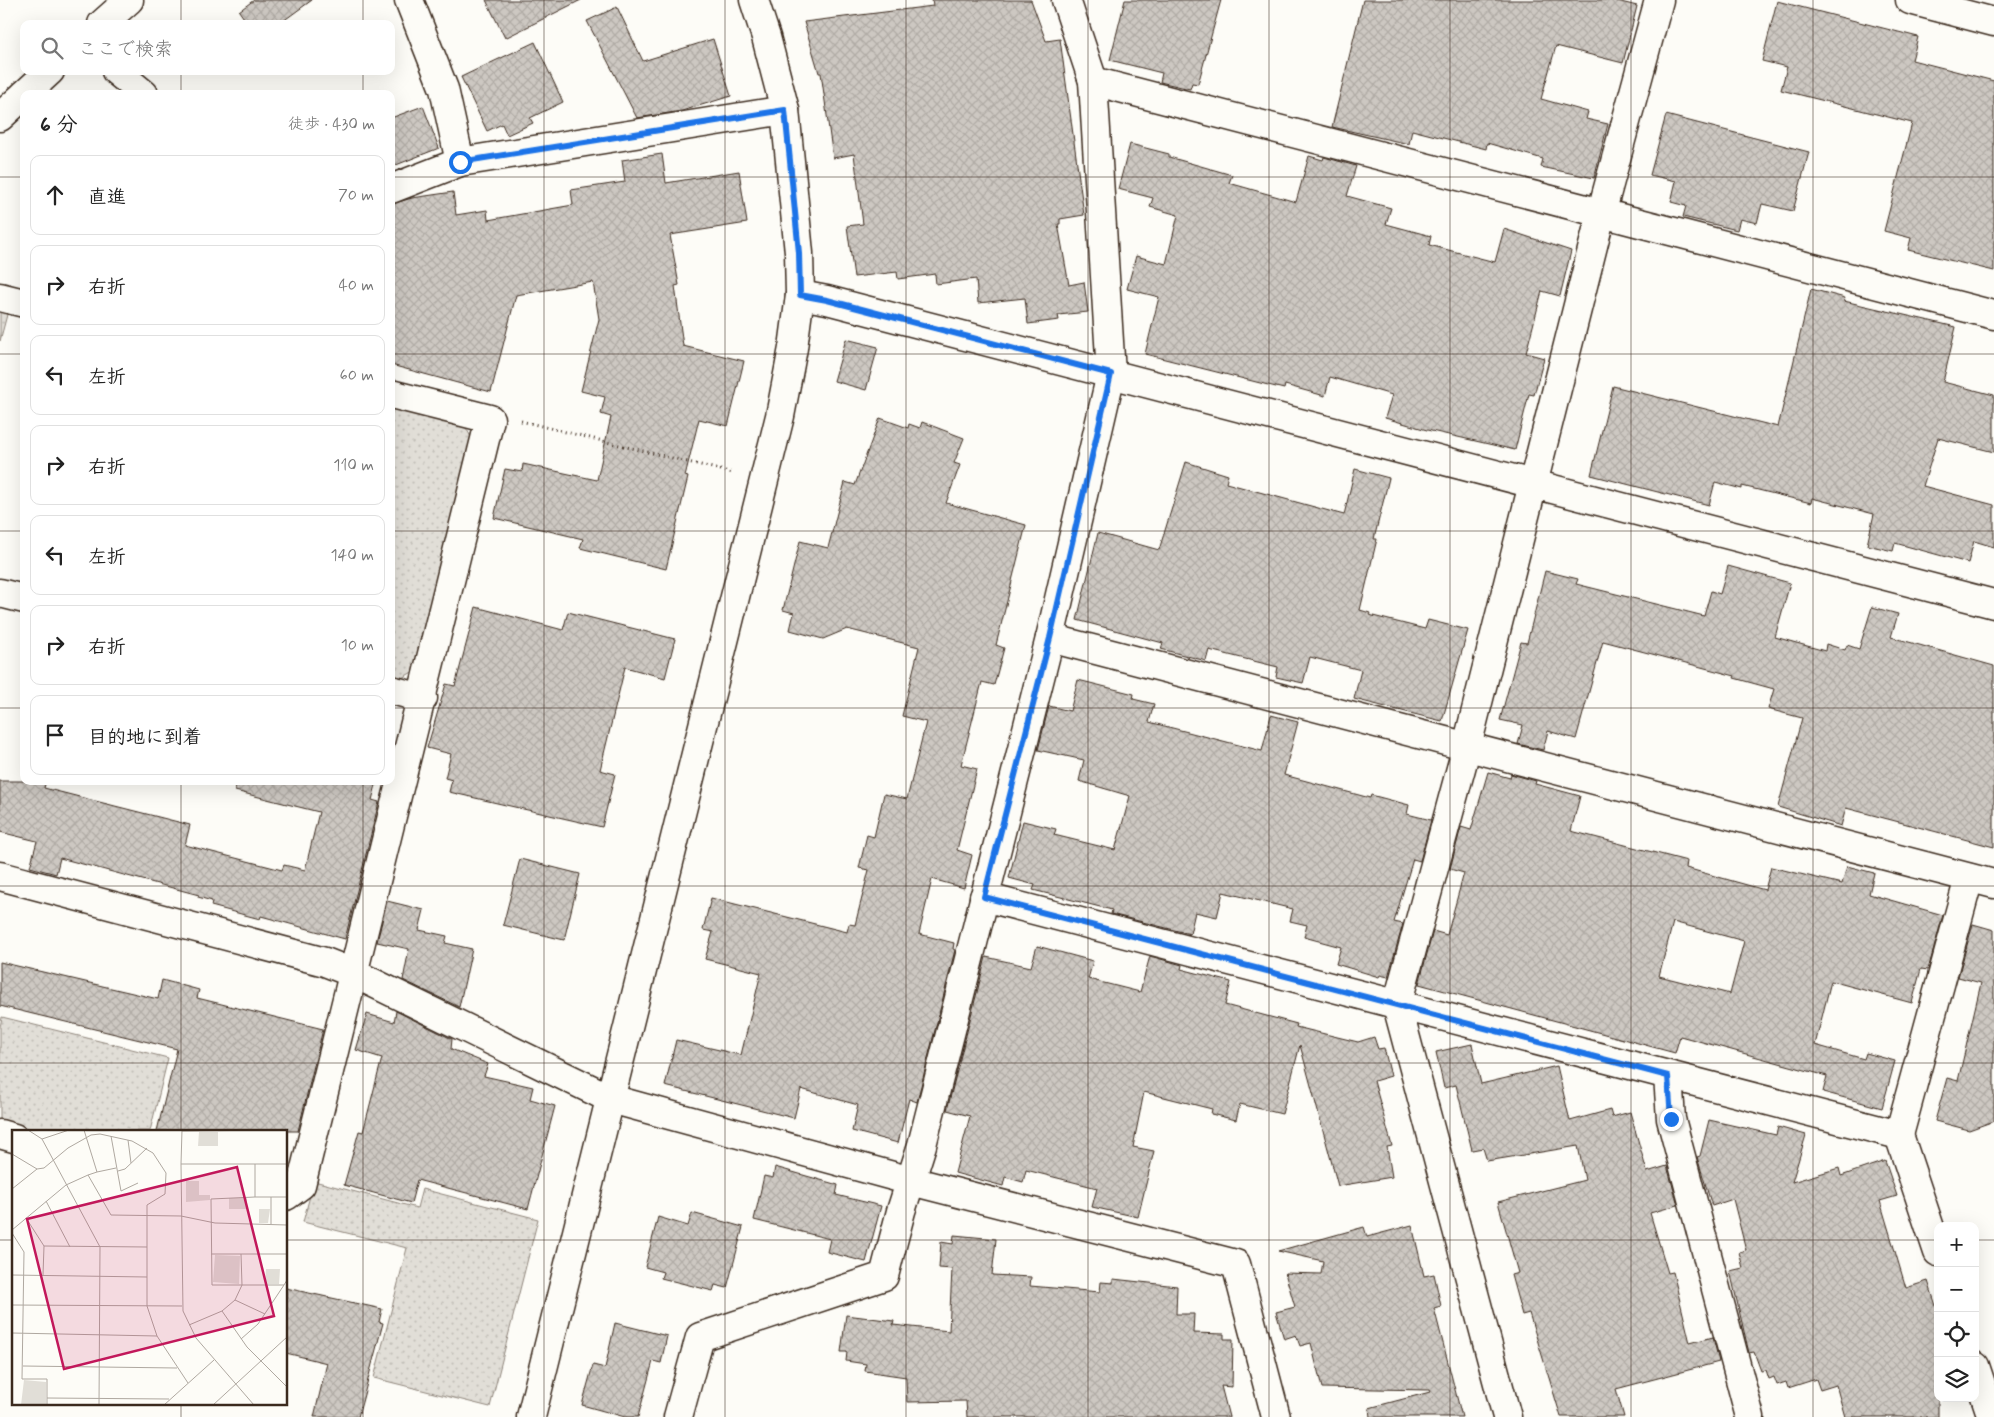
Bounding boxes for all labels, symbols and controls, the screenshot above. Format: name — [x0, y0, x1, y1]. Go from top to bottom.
search box — [20, 20, 395, 75]
icon: search — [38, 34, 66, 62]
text: ここで検索 — [78, 37, 173, 62]
text: 6 分 — [40, 111, 77, 139]
text: 徒歩 · 430 m — [288, 114, 375, 135]
route start — [449, 151, 472, 174]
icon: ahead — [41, 181, 69, 209]
text: 直進 — [88, 185, 126, 210]
text: 70 m — [338, 185, 374, 206]
icon: right — [41, 271, 69, 299]
text: 右折 — [88, 275, 126, 300]
text: 40 m — [338, 275, 374, 296]
icon: left — [41, 361, 69, 389]
text: 左折 — [88, 365, 126, 390]
text: 60 m — [340, 365, 374, 386]
icon: right — [41, 451, 69, 479]
text: 右折 — [88, 455, 126, 480]
text: 110 m — [333, 455, 374, 476]
icon: left — [41, 541, 69, 569]
text: 左折 — [88, 545, 126, 570]
text: 140 m — [330, 545, 374, 566]
icon: right — [41, 631, 69, 659]
text: 右折 — [88, 635, 126, 660]
text: 10 m — [341, 635, 374, 656]
icon: arrive — [41, 721, 69, 749]
text: 目的地に到着 — [88, 725, 202, 750]
route end — [1660, 1108, 1683, 1131]
inset map — [12, 1130, 288, 1404]
map controls — [1934, 1222, 1979, 1402]
button: + — [1934, 1222, 1979, 1267]
button: − — [1934, 1267, 1979, 1312]
button: locate — [1934, 1312, 1979, 1357]
button: layers — [1934, 1357, 1979, 1402]

